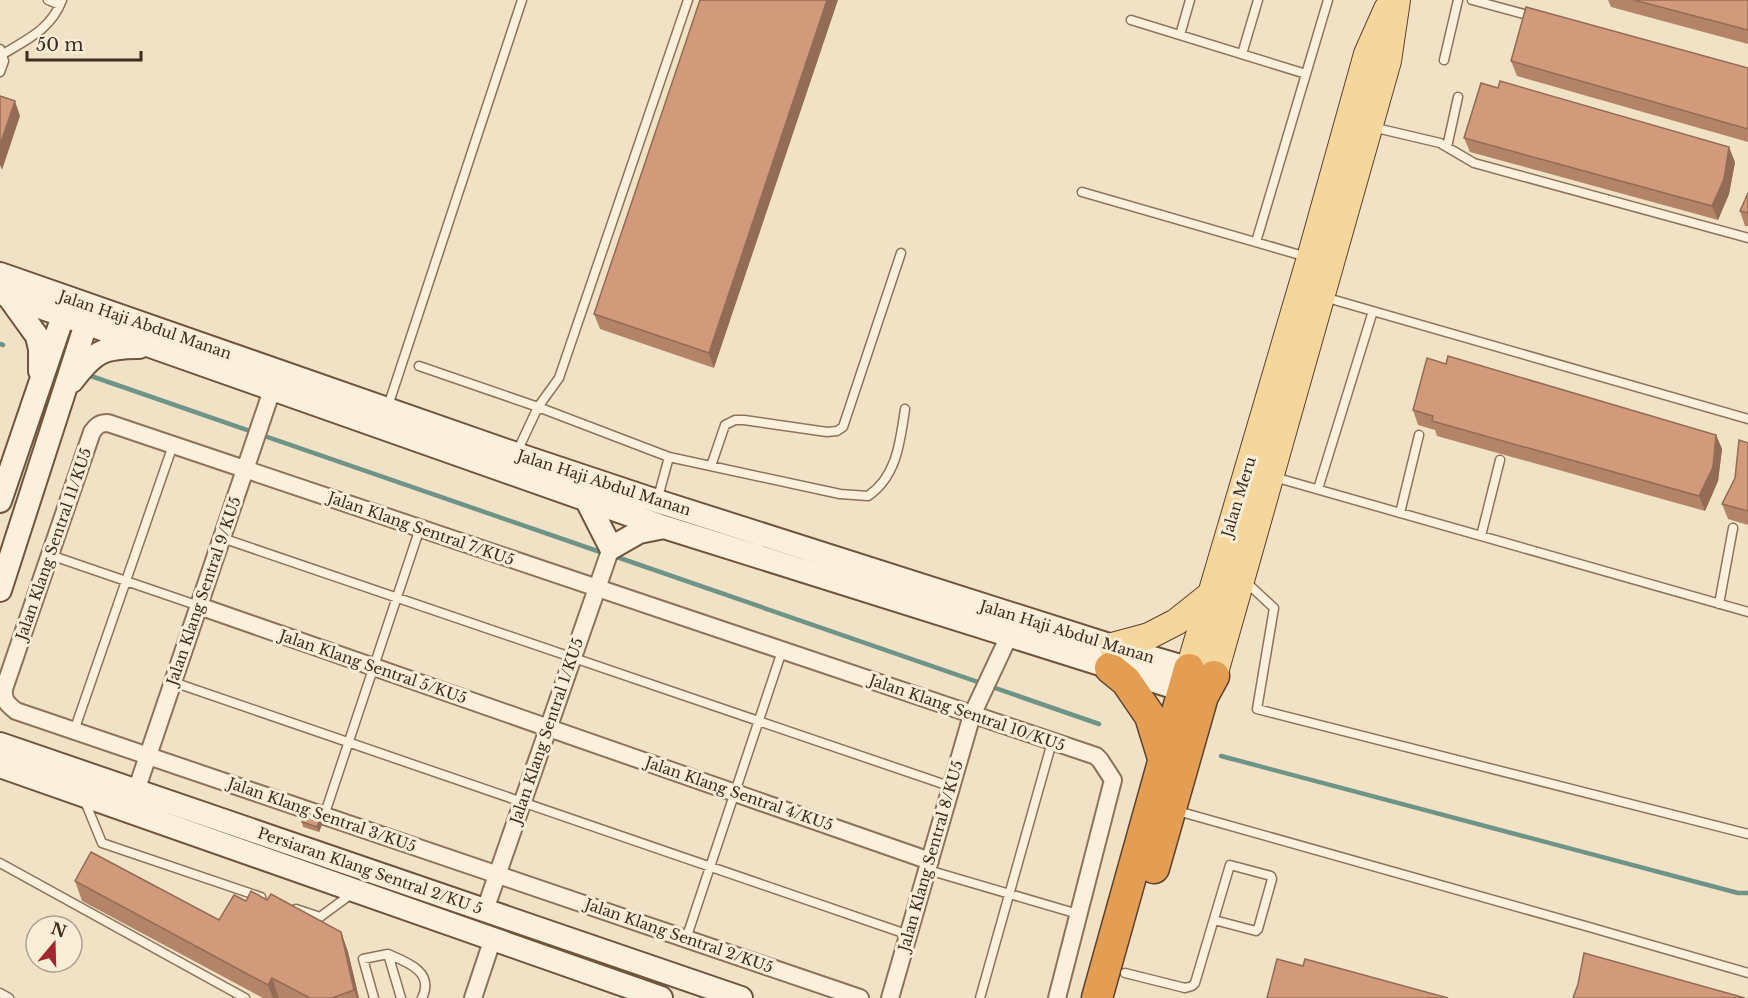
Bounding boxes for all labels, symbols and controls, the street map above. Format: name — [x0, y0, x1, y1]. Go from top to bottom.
scale bar — [27, 24, 141, 62]
text: 50 m — [36, 34, 84, 56]
street label: Jalan Haji Abdul Manan — [54, 285, 234, 363]
street label: Jalan Klang Sentral 11/KU5 — [11, 445, 95, 644]
street label: Jalan Haji Abdul Manan — [513, 445, 693, 520]
street label: Jalan Meru — [1217, 454, 1260, 541]
street label: Jalan Klang Sentral 7/KU5 — [324, 487, 517, 569]
street label: Jalan Klang Sentral 9/KU5 — [162, 494, 245, 690]
street label: Jalan Haji Abdul Manan — [976, 595, 1157, 667]
street label: Jalan Klang Sentral 5/KU5 — [275, 625, 469, 708]
street label: Jalan Klang Sentral 1/KU5 — [505, 635, 587, 828]
street label: Jalan Klang Sentral 10/KU5 — [865, 669, 1068, 755]
street label: Jalan Klang Sentral 4/KU5 — [641, 752, 836, 835]
street label: Jalan Klang Sentral 8/KU5 — [894, 758, 967, 955]
street label: Jalan Klang Sentral 3/KU5 — [224, 773, 419, 856]
street label: Persiaran Klang Sentral 2/KU 5 — [255, 823, 485, 918]
street label: Jalan Klang Sentral 2/KU5 — [581, 894, 776, 977]
north arrow — [24, 914, 84, 974]
text: N — [49, 918, 69, 942]

